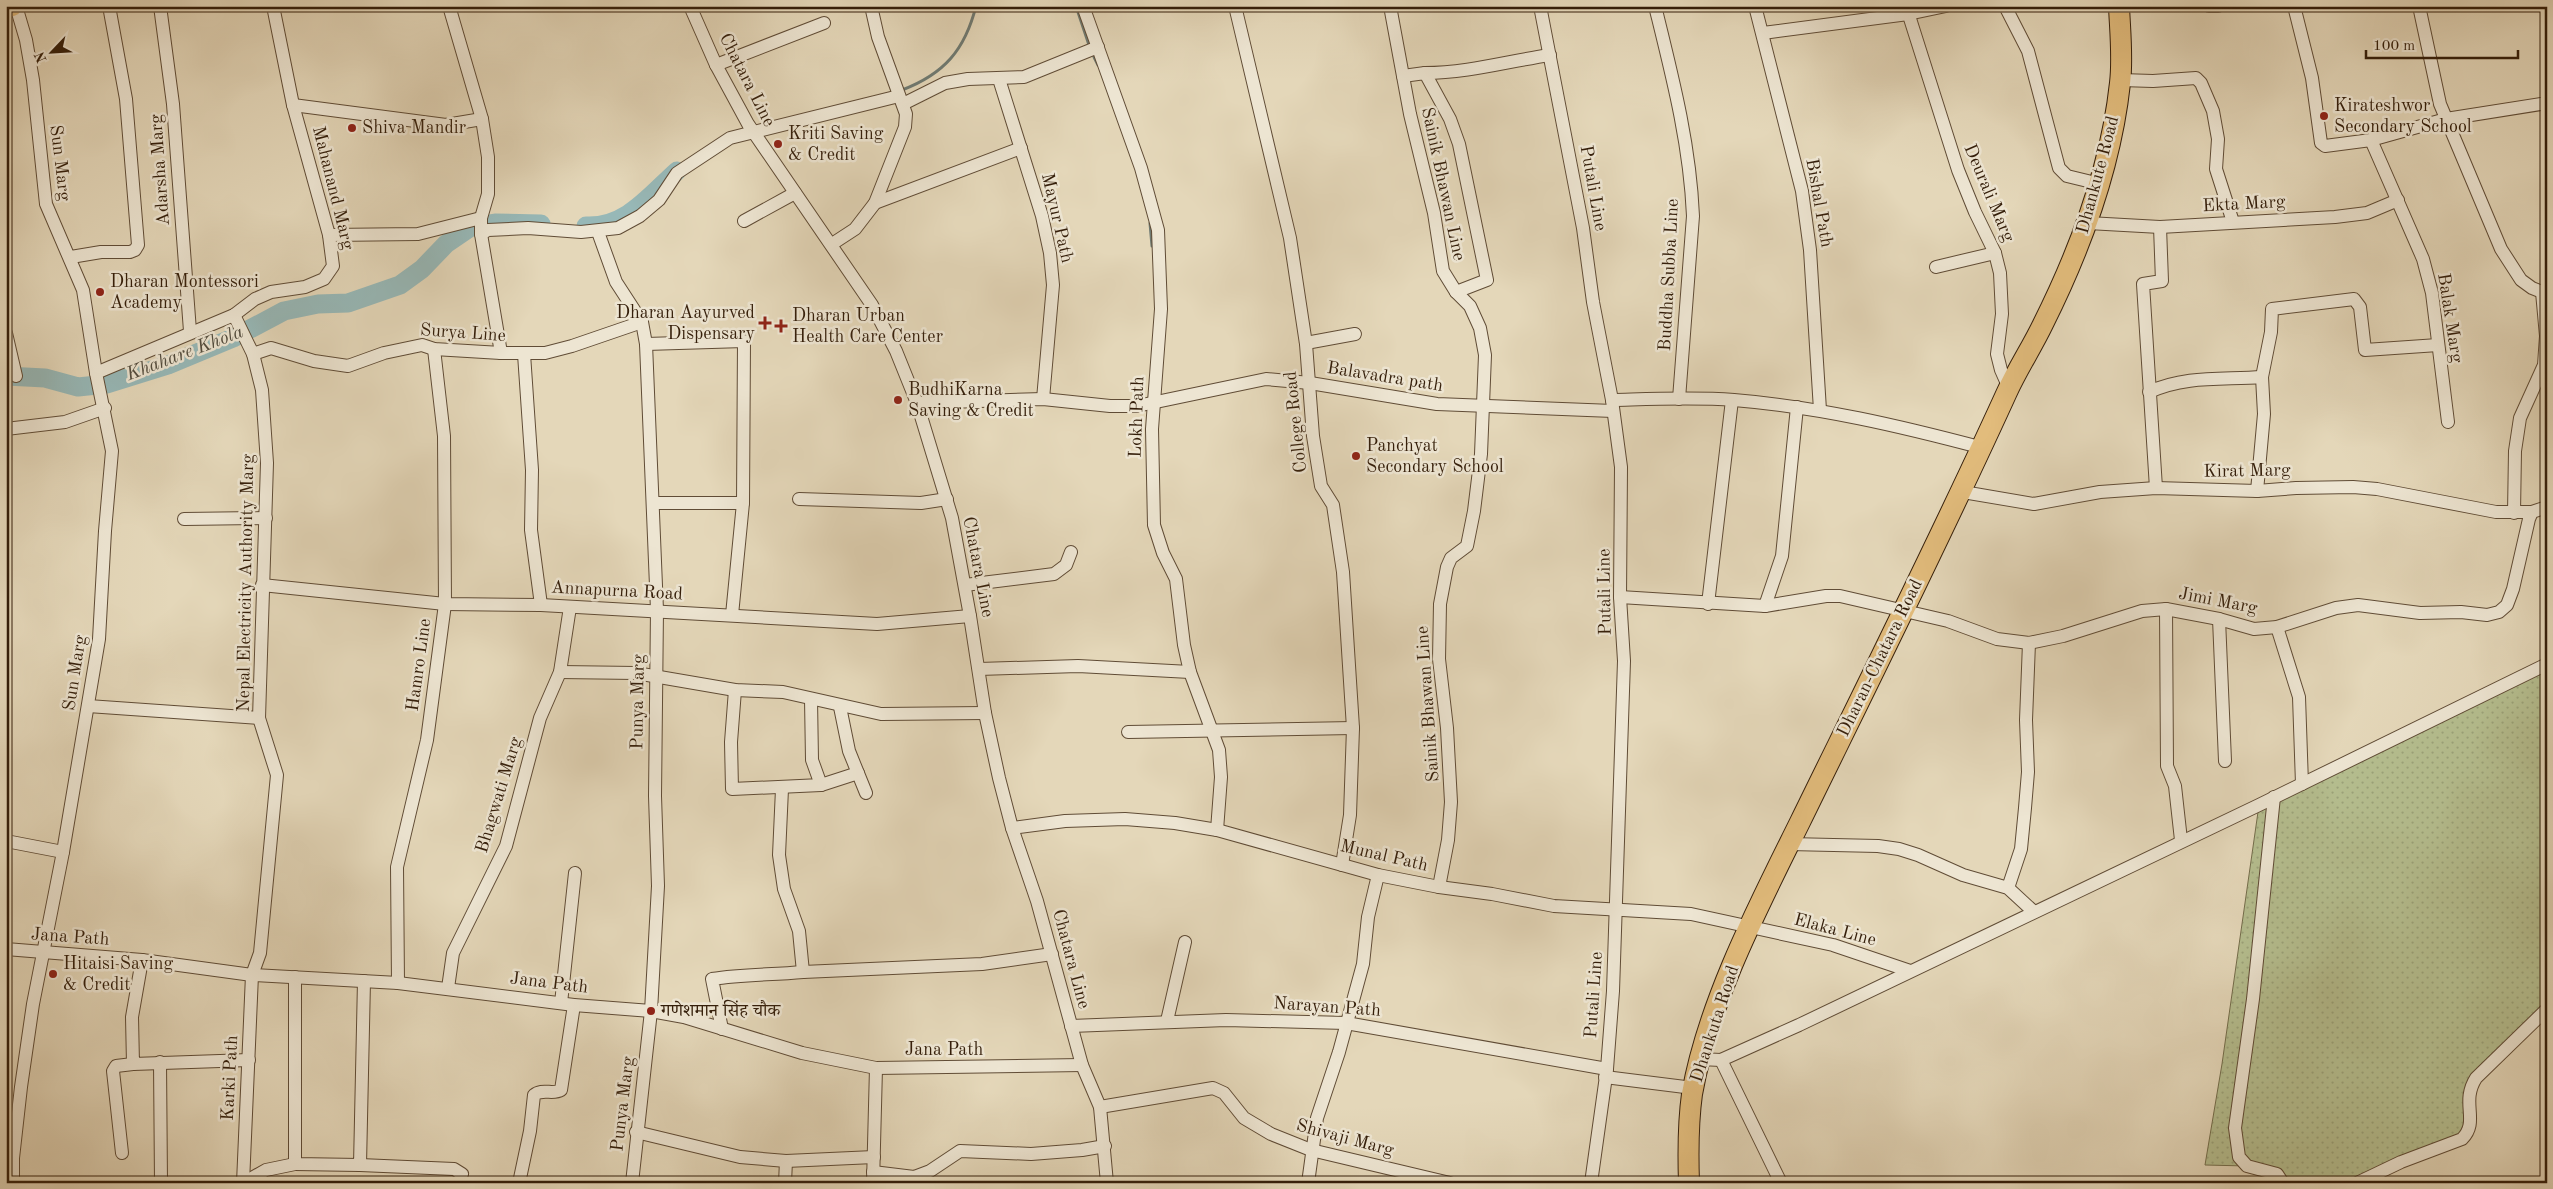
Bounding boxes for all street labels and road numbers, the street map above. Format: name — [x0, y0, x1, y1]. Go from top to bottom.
street label: Chatara Line — [716, 30, 778, 130]
street label: Sainik Bhawan Line — [1418, 106, 1468, 262]
street label: Adarsha Marg — [147, 113, 173, 227]
street label: Dhankute Road — [2074, 114, 2122, 236]
street label: Sun Marg — [46, 124, 74, 202]
street label: Mahanand Marg — [309, 124, 357, 252]
street label: Deurali Marg — [1960, 142, 2018, 245]
street label: Putali Line — [1577, 144, 1609, 232]
street label: Bishal Path — [1802, 157, 1836, 249]
street label: Mayur Path — [1038, 171, 1076, 265]
street label: Ekta Marg — [2202, 193, 2286, 215]
street label: Buddha Subba Line — [1656, 198, 1682, 352]
street label: Balak Marg — [2434, 272, 2466, 364]
street label: Surya Line — [419, 321, 507, 345]
street label: Balavadra path — [1326, 359, 1445, 395]
street label: College Road — [1282, 370, 1310, 474]
street label: Lokh Path — [1127, 376, 1147, 458]
street label: Nepal Electricity Authority Marg — [235, 453, 257, 712]
street label: Kirat Marg — [2203, 461, 2291, 481]
street label: Chatara Line — [959, 515, 997, 619]
street label: Putali Line — [1595, 548, 1615, 636]
street label: Dharan-Chatara Road — [1834, 576, 1926, 740]
street label: Annapurna Road — [551, 579, 683, 603]
street label: Jimi Marg — [2177, 585, 2259, 618]
street label: Hamro Line — [404, 617, 434, 713]
street label: Sainik Bhawan Line — [1414, 625, 1442, 783]
street label: Sun Marg — [60, 633, 90, 712]
street label: Punya Marg — [628, 654, 648, 750]
street label: Bhagwati Marg — [473, 735, 525, 855]
street label: Munal Path — [1338, 837, 1430, 875]
street label: Chatara Line — [1049, 907, 1093, 1011]
street label: Elaka Line — [1792, 910, 1878, 950]
street label: Jana Path — [30, 925, 110, 949]
street label: Putali Line — [1582, 951, 1606, 1039]
street label: Dhankuta Road — [1688, 963, 1742, 1085]
street label: Jana Path — [509, 969, 589, 997]
street label: Narayan Path — [1273, 994, 1382, 1020]
street label: Karki Path — [219, 1035, 241, 1121]
street label: Jana Path — [905, 1041, 984, 1059]
street label: Punya Marg — [608, 1055, 638, 1153]
street label: Shivaji Marg — [1294, 1116, 1396, 1160]

